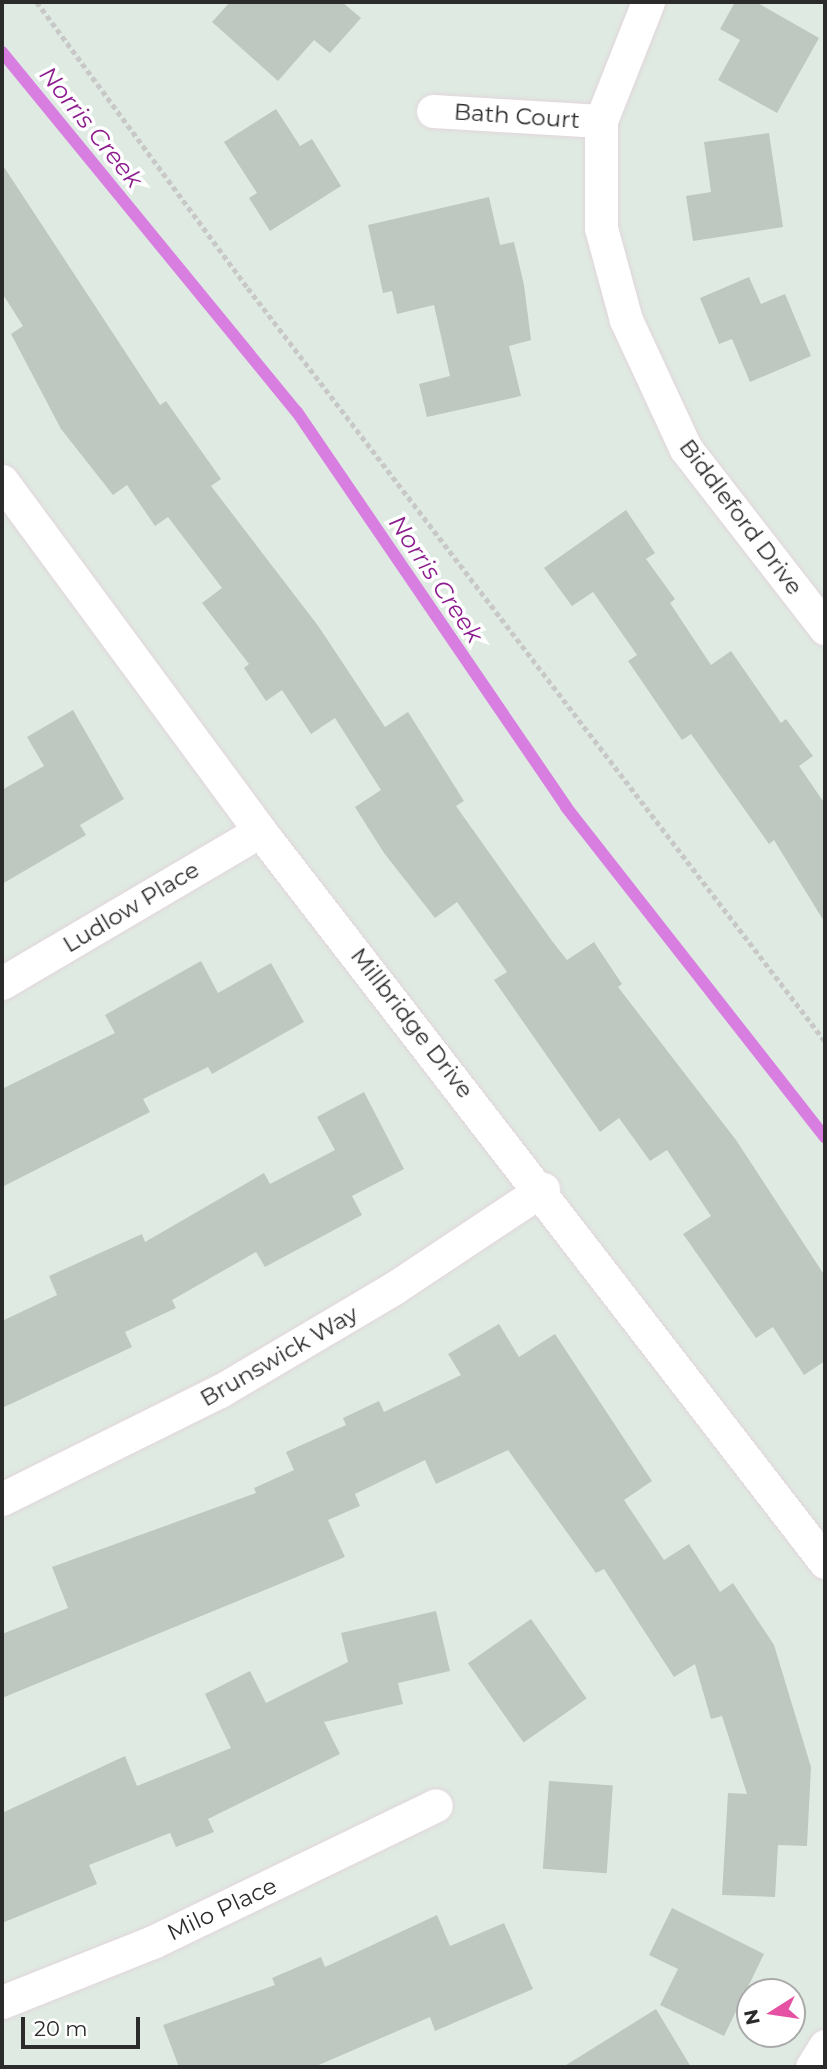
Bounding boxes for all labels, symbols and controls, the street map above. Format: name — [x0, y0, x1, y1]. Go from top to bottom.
water label: Norris Creek — [33, 61, 149, 193]
street label: Bath Court — [453, 98, 581, 134]
street label: Biddleford Drive — [674, 434, 808, 600]
water label: Norris Creek — [383, 510, 489, 648]
street label: Ludlow Place — [58, 856, 204, 958]
street label: Millbridge Drive — [345, 942, 479, 1104]
street label: Brunswick Way — [195, 1300, 363, 1412]
street label: Milo Place — [163, 1872, 281, 1946]
north arrow — [736, 1978, 806, 2048]
scale bar — [24, 2002, 144, 2046]
text: N — [739, 2007, 765, 2027]
text: 20 m — [34, 2016, 88, 2041]

